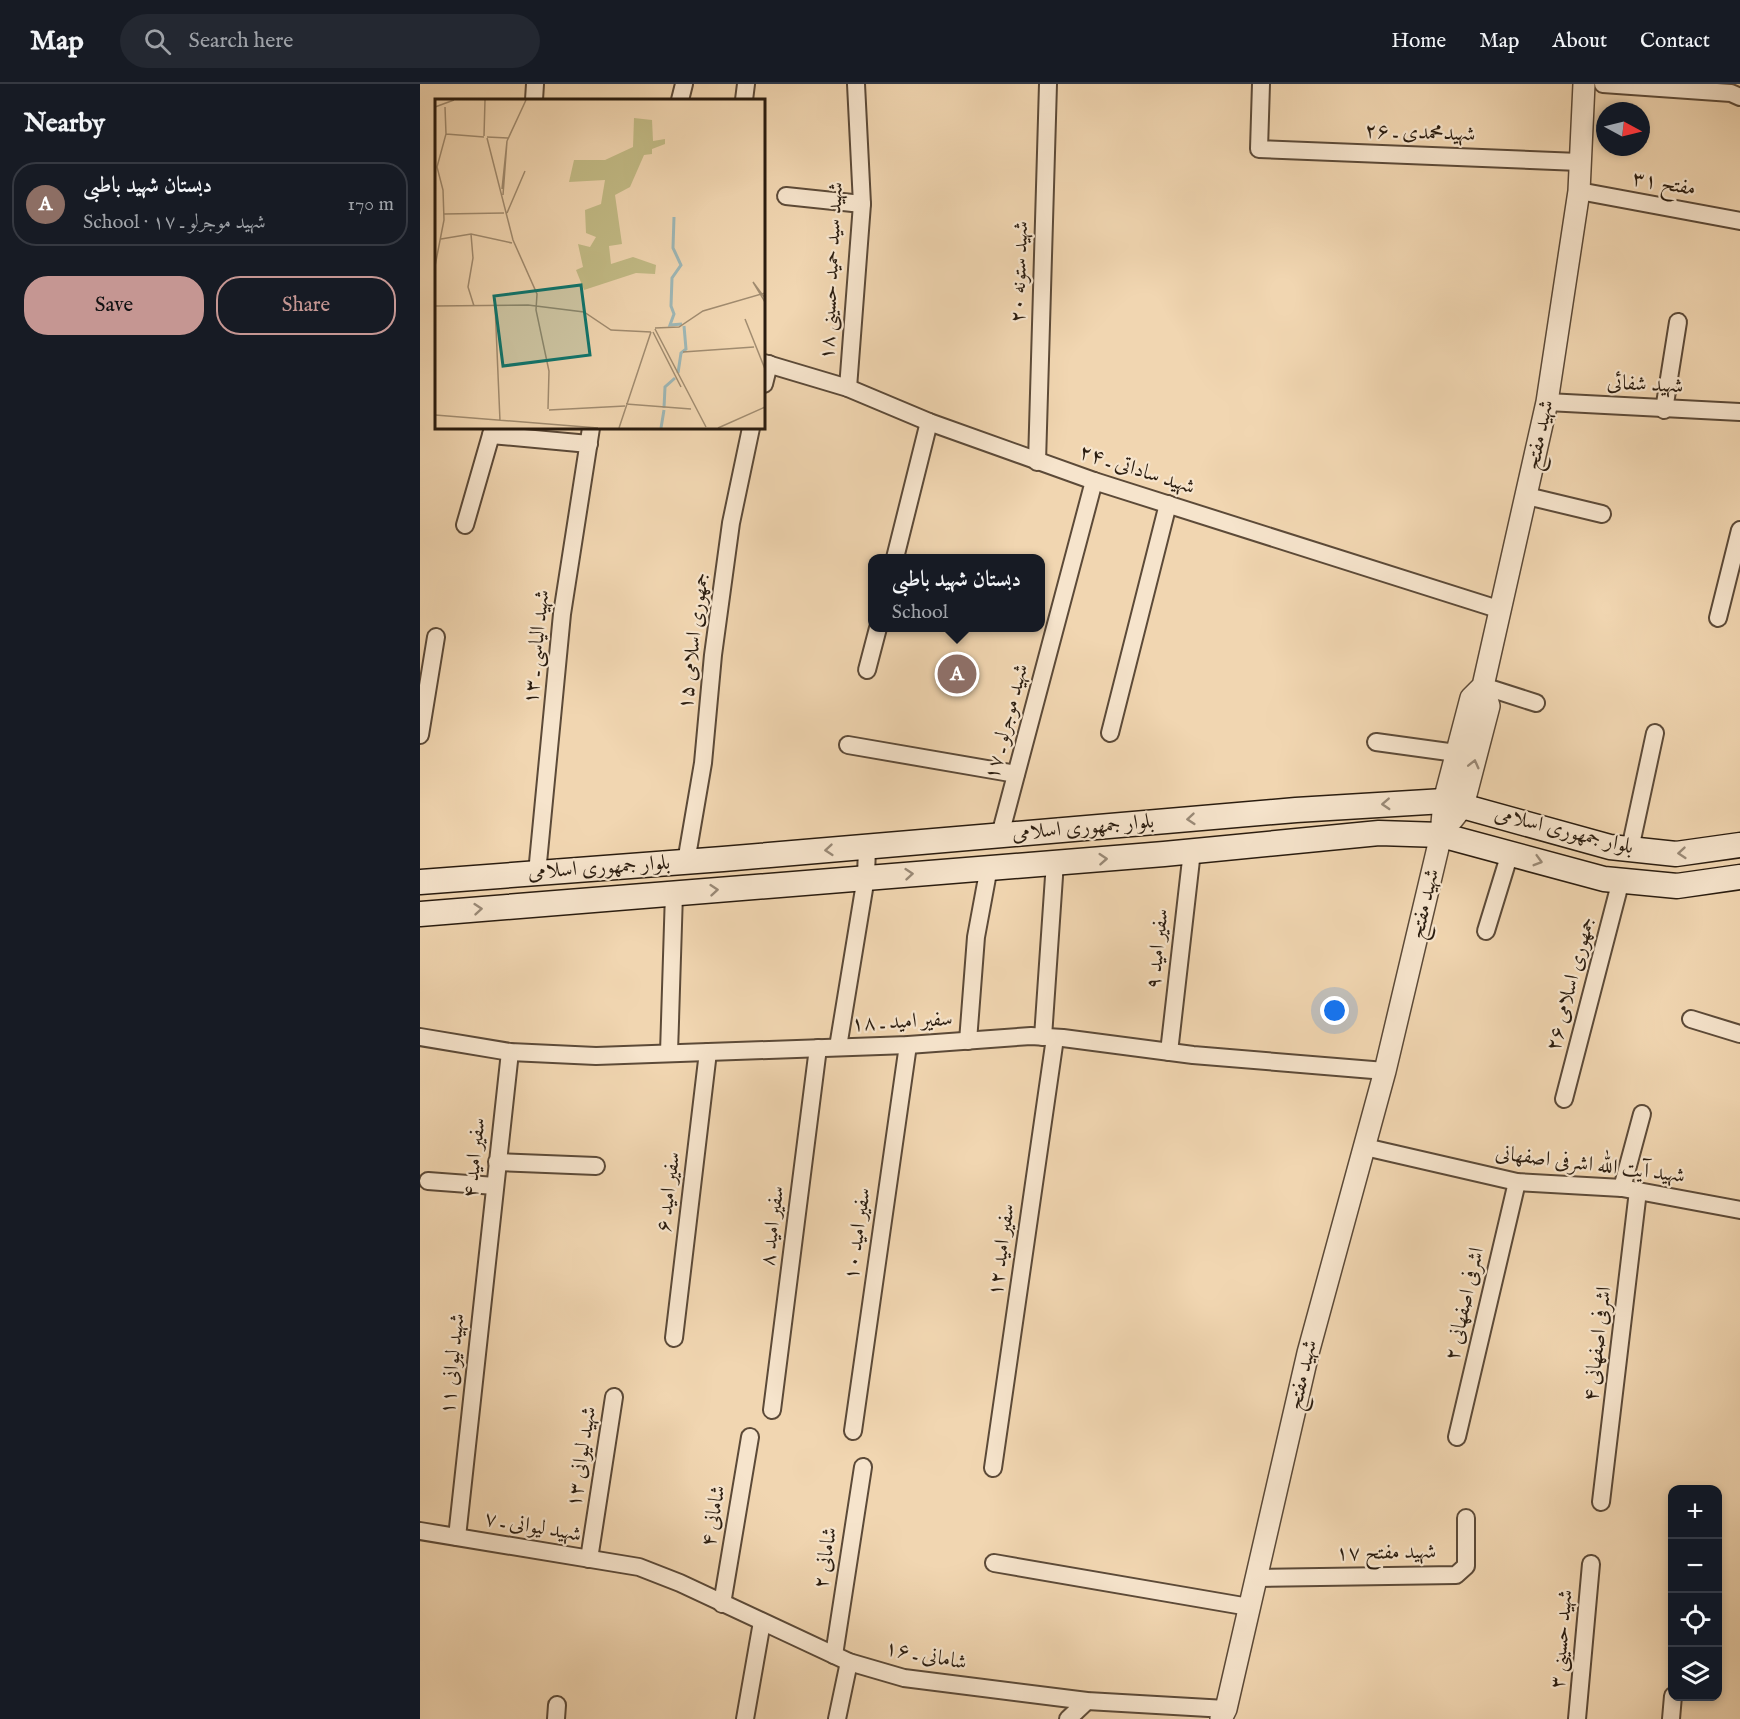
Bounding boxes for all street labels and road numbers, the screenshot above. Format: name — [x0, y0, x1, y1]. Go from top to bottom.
street label: شهیدمحمدی ـ ۲۶ — [1364, 118, 1476, 148]
street label: مفتح ۳۱ — [1630, 165, 1698, 207]
street label: شهید سید حمید حسینی ۱۸ — [814, 181, 850, 361]
street label: شهید ستونه ۲۰ — [1005, 221, 1035, 323]
street label: شهید شفائی — [1606, 370, 1684, 400]
street label: شهید مفتح — [1519, 397, 1565, 473]
street label: شهید ساداتی ـ ۲۴ — [1076, 439, 1198, 501]
street label: جمهوری اسلامی ۱۵ — [672, 571, 716, 711]
street label: شهید الیاسی ـ ۱۳ — [518, 588, 556, 706]
street label: شهید موجرلو ـ ۱۷ — [979, 661, 1035, 783]
street label: بلوار جمهوری اسلامی — [1492, 801, 1636, 861]
street label: بلوار جمهوری اسلامی — [1011, 808, 1155, 848]
street label: بلوار جمهوری اسلامی — [527, 850, 671, 886]
street label: شهید مفتح — [1404, 866, 1450, 943]
street label: سفیر امید ۹ — [1140, 908, 1176, 990]
street label: جمهوری اسلامی ۲۶ — [1540, 914, 1602, 1054]
street label: سفیر امید ـ ۱۸ — [851, 1006, 953, 1038]
street label: سفیر امید ۴ — [457, 1117, 493, 1199]
street label: شهید آیت الله اشرفی اصفهانی — [1493, 1135, 1687, 1190]
street label: سفیر امید ۶ — [651, 1150, 687, 1234]
street label: سفیر امید ۸ — [755, 1184, 791, 1268]
street label: سفیر امید ۱۰ — [838, 1186, 878, 1282]
street label: سفیر امید ۱۲ — [982, 1202, 1022, 1298]
street label: اشرفی اصفهانی ۲ — [1439, 1245, 1491, 1363]
street label: اشرفی اصفهانی ۴ — [1578, 1285, 1618, 1403]
street label: شهید لیوانی ۱۱ — [434, 1312, 472, 1416]
street label: شهید مفتح — [1282, 1337, 1328, 1414]
street label: شهید لیوانی ۱۳ — [561, 1405, 603, 1509]
street label: شامانی ۴ — [695, 1483, 733, 1549]
street label: شهید لیوانی ـ ۷ — [482, 1505, 584, 1549]
street label: شامانی ۲ — [808, 1525, 844, 1591]
street label: شهید مفتح ۱۷ — [1336, 1539, 1436, 1571]
street label: شهید حسینی ۳ — [1544, 1588, 1580, 1690]
street label: شامانی ـ ۱۶ — [883, 1635, 969, 1677]

